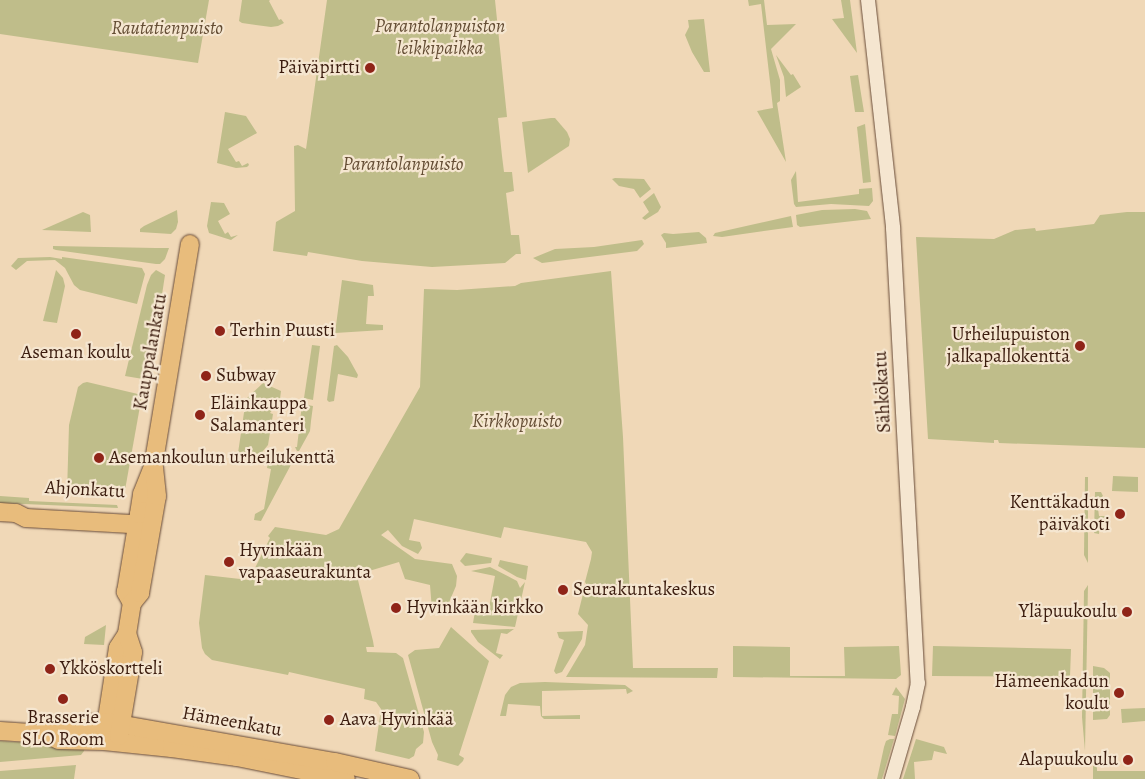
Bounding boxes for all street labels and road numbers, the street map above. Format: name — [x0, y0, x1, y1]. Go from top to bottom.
street label: Kauppalankatu — [130, 292, 172, 412]
street label: Sähkökatu — [869, 351, 897, 433]
street label: Ahjonkatu — [44, 477, 126, 503]
street label: Hämeenkatu — [181, 702, 283, 742]

